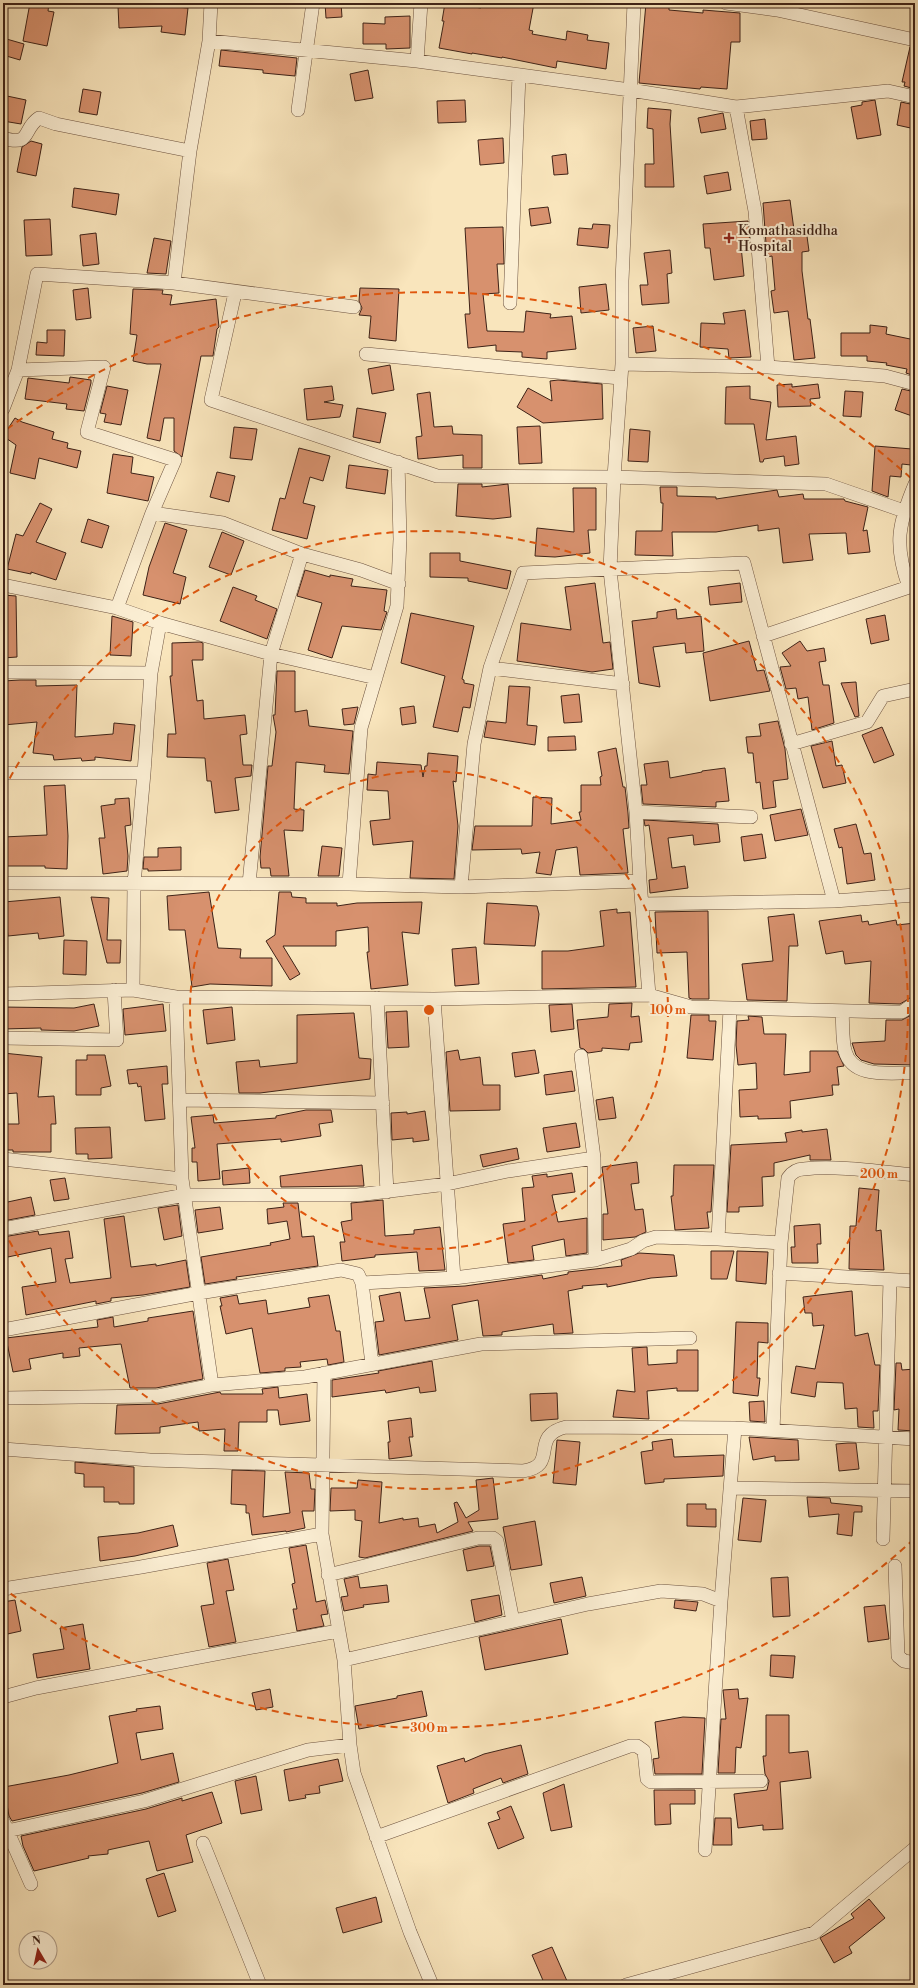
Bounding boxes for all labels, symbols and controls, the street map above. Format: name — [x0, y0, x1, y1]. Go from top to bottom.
place label: Komathasiddha Hospital — [738, 222, 839, 256]
marker: Komathasiddha Hospital — [723, 232, 735, 244]
centre of rings — [422, 1003, 436, 1017]
text: 100 m — [650, 1003, 686, 1018]
text: 200 m — [860, 1167, 898, 1182]
text: 300 m — [410, 1721, 448, 1736]
north arrow — [18, 1930, 58, 1970]
text: N — [31, 1933, 42, 1949]

